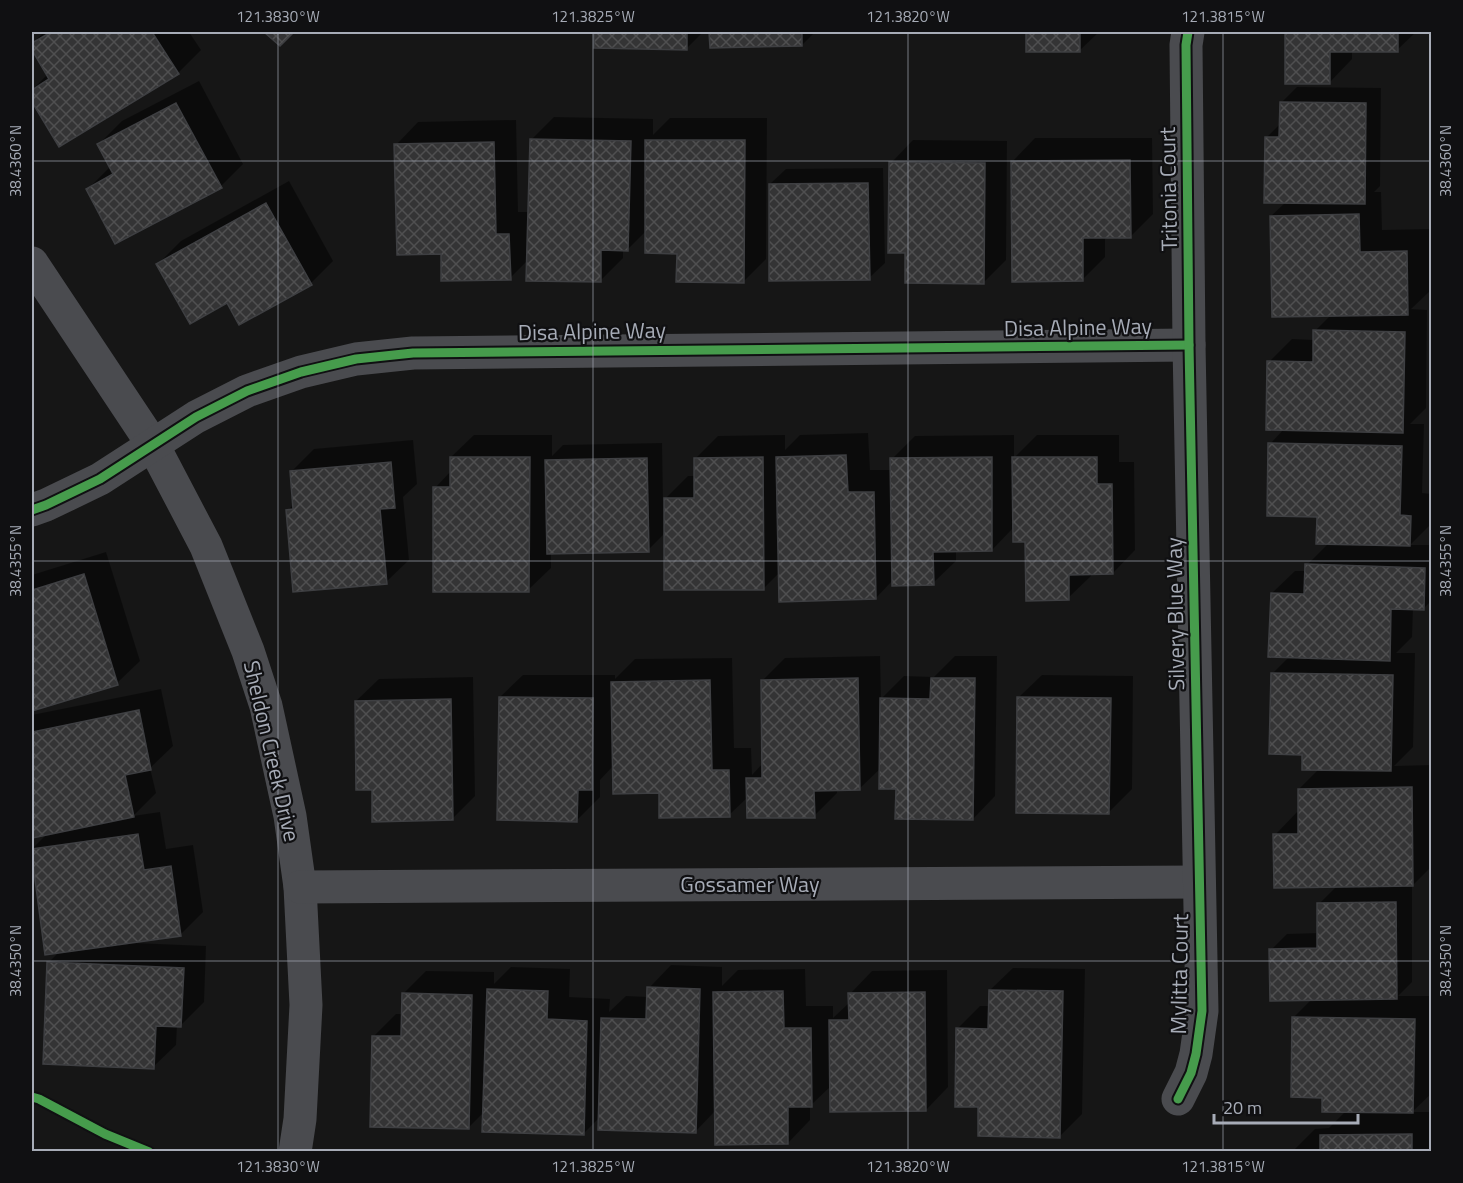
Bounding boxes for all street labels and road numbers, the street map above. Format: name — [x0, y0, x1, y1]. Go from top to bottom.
street label: Tritonia Court — [1150, 126, 1186, 251]
street label: Disa Alpine Way — [1004, 309, 1153, 345]
street label: Disa Alpine Way — [518, 313, 667, 349]
street label: Silvery Blue Way — [1157, 537, 1193, 691]
street label: Sheldon Creek Drive — [235, 657, 309, 845]
street label: Gossamer Way — [680, 867, 820, 901]
street label: Mylitta Court — [1161, 913, 1197, 1035]

